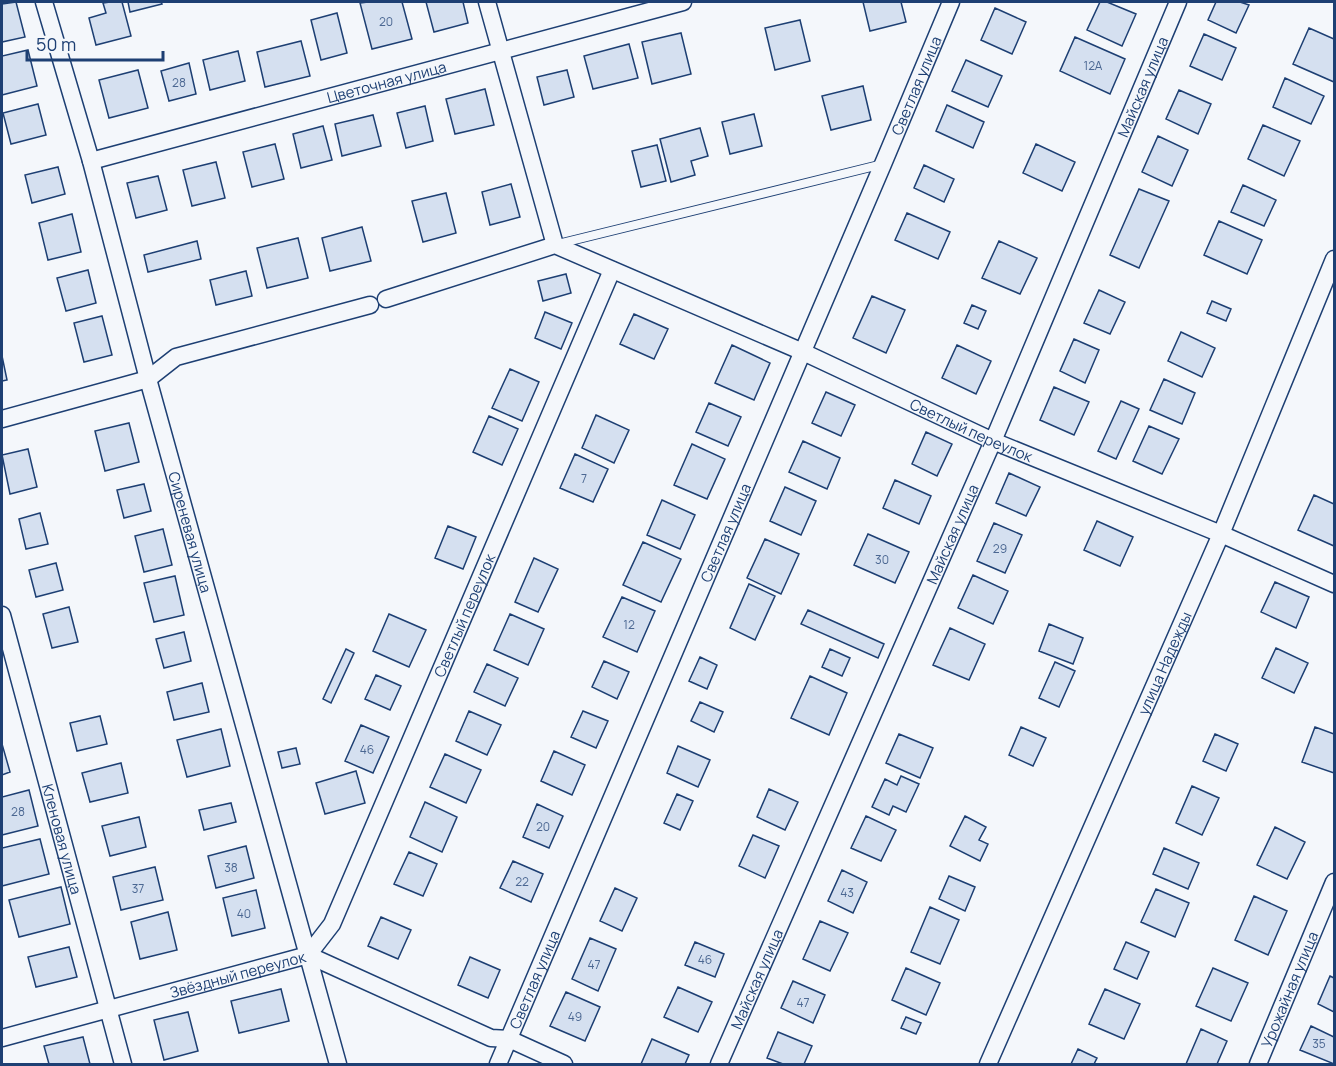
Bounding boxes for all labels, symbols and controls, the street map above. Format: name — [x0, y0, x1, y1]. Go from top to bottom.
house number: 20 — [379, 13, 393, 30]
scale bar — [27, 24, 164, 62]
text: 50 m — [36, 32, 76, 56]
street label: Светлая улица — [886, 33, 946, 138]
street label: Майская улица — [1112, 33, 1173, 140]
street label: Цветочная улица — [324, 56, 449, 108]
house number: 12А — [1084, 57, 1103, 74]
house number: 28 — [172, 74, 186, 91]
street label: Светлый переулок — [906, 393, 1036, 467]
street label: Сиреневая улица — [164, 469, 217, 595]
house number: 7 — [581, 470, 587, 487]
street label: Светлая улица — [695, 480, 756, 585]
street label: Майская улица — [921, 481, 983, 587]
house number: 29 — [993, 540, 1007, 557]
street label: Светлый переулок — [428, 550, 500, 680]
house number: 30 — [875, 551, 889, 568]
street label: улица Надежды — [1132, 608, 1196, 718]
house number: 12 — [623, 616, 635, 633]
house number: 46 — [360, 741, 374, 758]
street label: Кленовая улица — [37, 781, 87, 897]
house number: 28 — [11, 803, 25, 820]
house number: 20 — [536, 818, 550, 835]
house number: 38 — [224, 859, 238, 876]
house number: 22 — [515, 873, 529, 890]
house number: 37 — [132, 880, 144, 897]
house number: 43 — [840, 884, 854, 901]
house number: 40 — [237, 905, 251, 922]
street label: Майская улица — [725, 926, 788, 1032]
street label: Светлая улица — [504, 927, 565, 1032]
street label: Урожайная улица — [1256, 928, 1323, 1051]
street label: Звёздный переулок — [167, 946, 308, 1003]
house number: 46 — [698, 951, 712, 968]
house number: 47 — [587, 956, 601, 973]
house number: 47 — [796, 994, 810, 1011]
house number: 49 — [568, 1008, 582, 1025]
house number: 35 — [1312, 1035, 1326, 1052]

